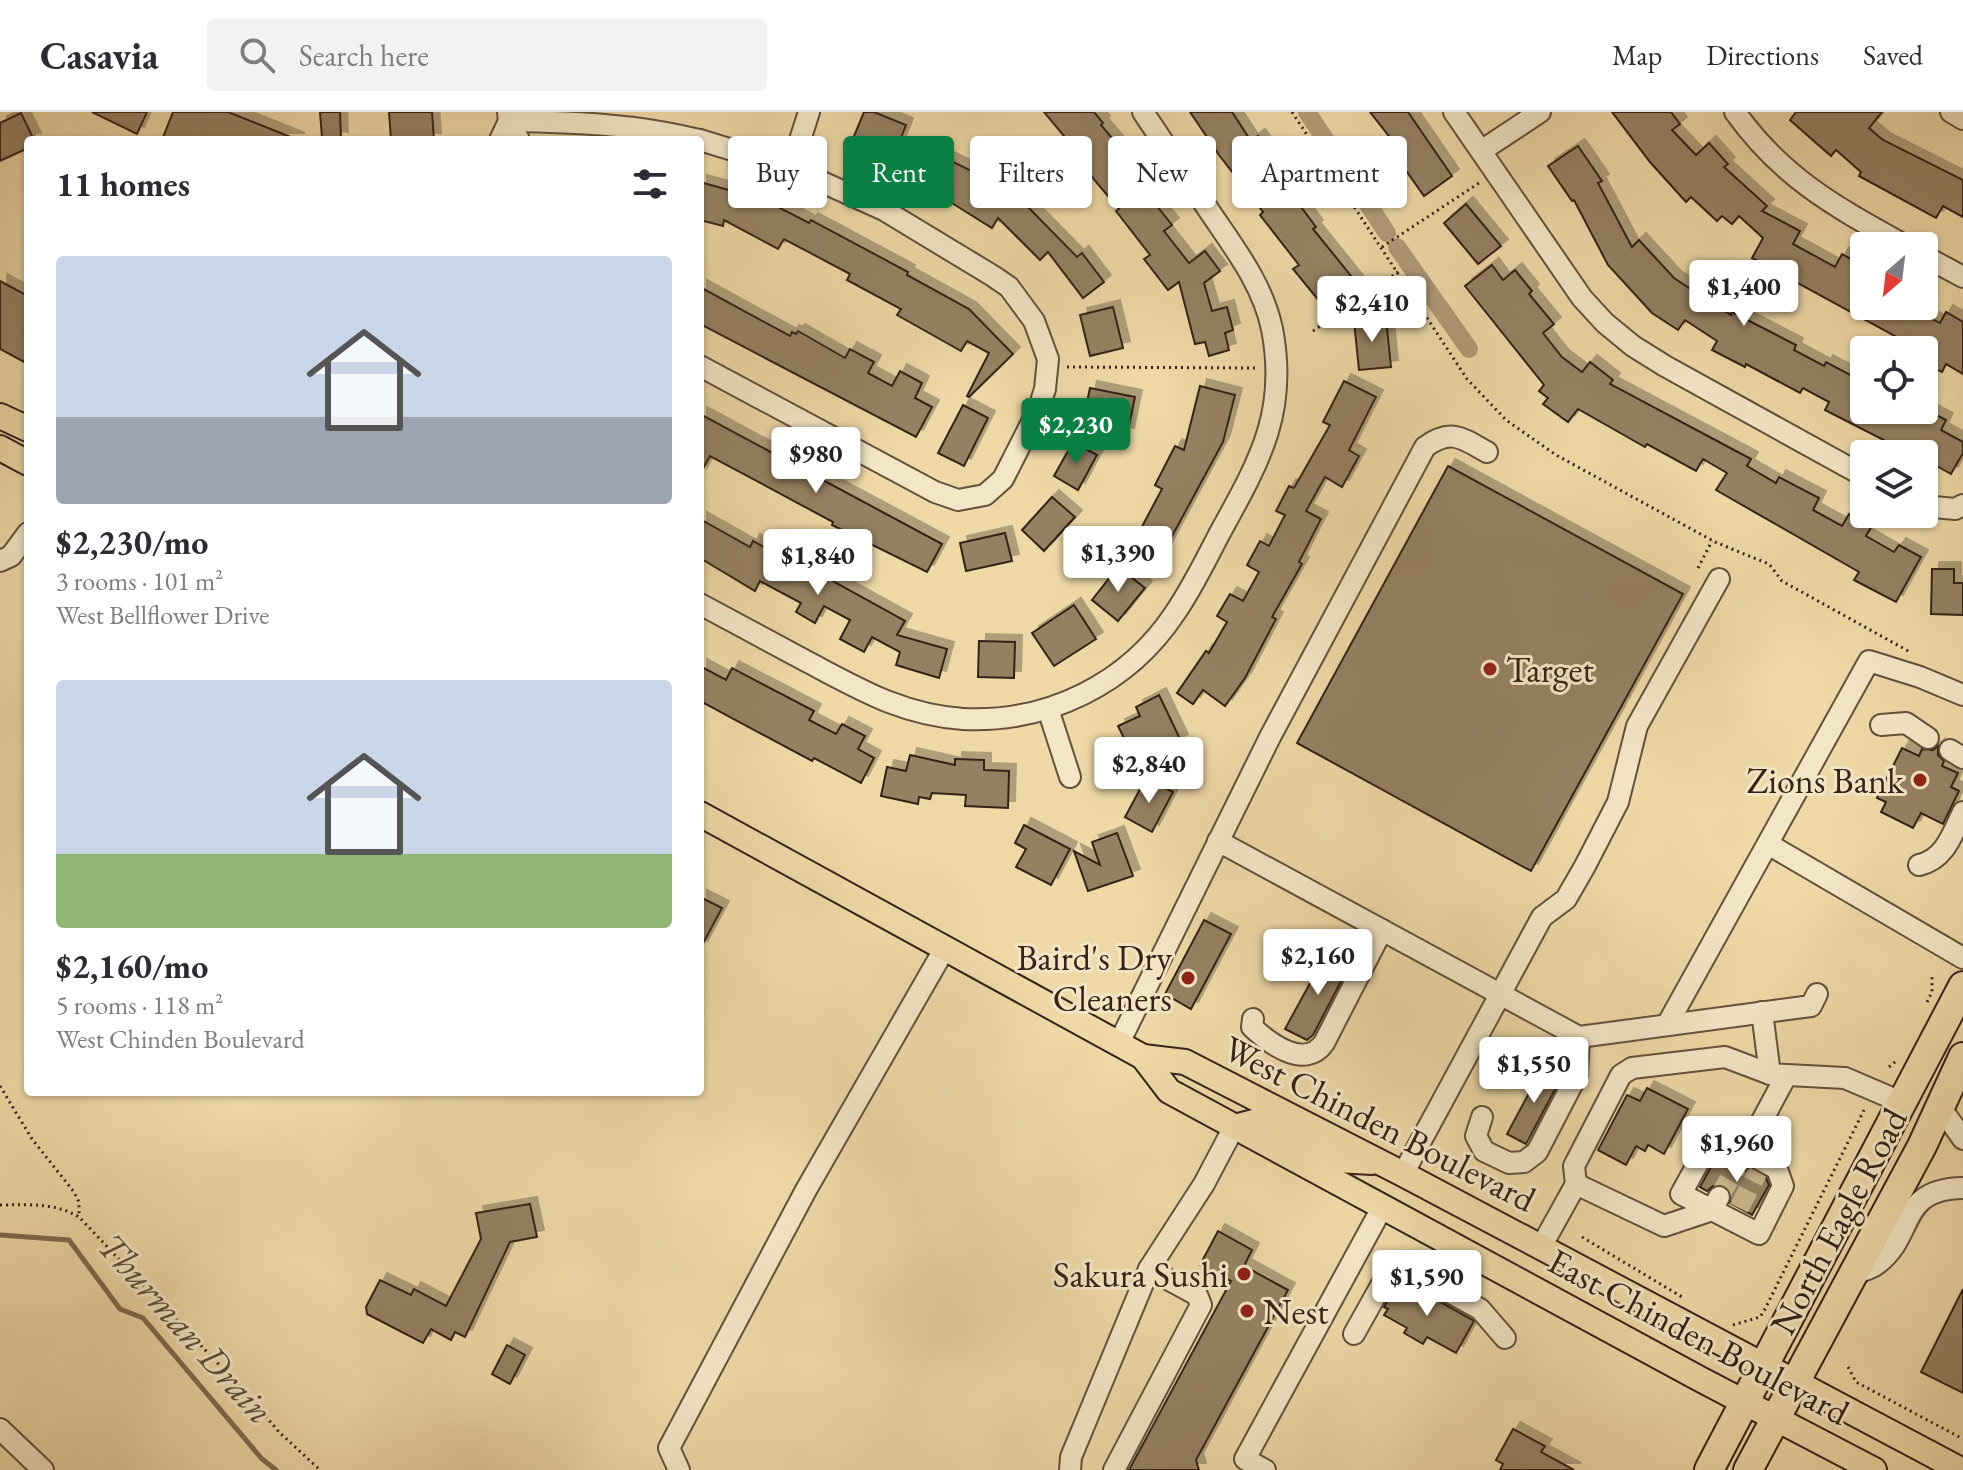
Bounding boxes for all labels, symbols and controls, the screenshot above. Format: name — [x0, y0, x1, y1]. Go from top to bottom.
search box — [207, 19, 767, 91]
text: Casavia — [40, 31, 159, 80]
icon: search — [235, 33, 279, 77]
text: Search here — [299, 36, 429, 75]
text: Map — [1612, 37, 1662, 73]
text: Directions — [1706, 37, 1819, 73]
text: Saved — [1863, 37, 1923, 73]
chip: Buy — [728, 136, 827, 208]
chip: Rent — [843, 136, 954, 208]
chip: Filters — [970, 136, 1092, 208]
chip: New — [1108, 136, 1216, 208]
chip: Apartment — [1232, 136, 1407, 208]
text: 11 homes — [56, 162, 190, 206]
icon: filters — [628, 162, 672, 206]
north arrow — [1850, 232, 1938, 320]
map controls — [1850, 232, 1938, 528]
pin: $1,400 — [1679, 260, 1809, 328]
text: $1,400 — [1707, 269, 1781, 303]
pin: $2,410 — [1307, 276, 1437, 344]
text: $2,410 — [1335, 285, 1409, 319]
icon: home — [292, 308, 436, 452]
button: locate — [1850, 336, 1938, 424]
pin: $2,230 — [1011, 398, 1141, 466]
text: $2,230 — [1039, 407, 1113, 441]
pin: $980 — [769, 427, 863, 495]
text: $980 — [789, 436, 843, 470]
button: layers — [1850, 440, 1938, 528]
text: $2,230/mo — [56, 520, 208, 564]
pin: $1,390 — [1053, 526, 1183, 594]
pin: $1,840 — [753, 529, 883, 597]
text: $1,390 — [1081, 535, 1155, 569]
text: $1,840 — [781, 538, 855, 572]
text: 3 rooms · 101 m² — [56, 564, 223, 598]
text: West Bellflower Drive — [56, 598, 269, 632]
place label: Target — [1506, 646, 1594, 693]
marker: Target — [1481, 660, 1499, 678]
icon: home — [292, 732, 436, 876]
pin: $2,840 — [1084, 737, 1214, 805]
text: $2,840 — [1112, 746, 1186, 780]
place label: Zions Bank — [1746, 757, 1905, 804]
marker: Zions Bank — [1911, 771, 1929, 789]
pin: $2,160 — [1253, 929, 1383, 997]
place label: Baird's Dry Cleaners — [1016, 934, 1172, 1022]
text: $2,160 — [1281, 938, 1355, 972]
text: $2,160/mo — [56, 944, 208, 988]
marker: Baird's Dry Cleaners — [1179, 969, 1197, 987]
text: 5 rooms · 118 m² — [56, 988, 223, 1022]
text: West Chinden Boulevard — [56, 1022, 305, 1056]
street label: West Chinden Boulevard — [1216, 1024, 1545, 1223]
pin: $1,550 — [1469, 1037, 1599, 1105]
text: $1,550 — [1497, 1046, 1571, 1080]
street label: North Eagle Road — [1759, 1099, 1918, 1343]
pin: $1,960 — [1672, 1116, 1802, 1184]
text: $1,960 — [1700, 1125, 1774, 1159]
water label: Thurman Drain — [88, 1222, 285, 1434]
street label: East Chinden Boulevard — [1540, 1237, 1858, 1436]
pin: $1,590 — [1362, 1250, 1492, 1318]
place label: Sakura Sushi — [1053, 1251, 1228, 1298]
text: $1,590 — [1390, 1259, 1464, 1293]
marker: Sakura Sushi — [1235, 1265, 1253, 1283]
place label: Nest — [1263, 1288, 1329, 1335]
marker: Nest — [1238, 1302, 1256, 1320]

